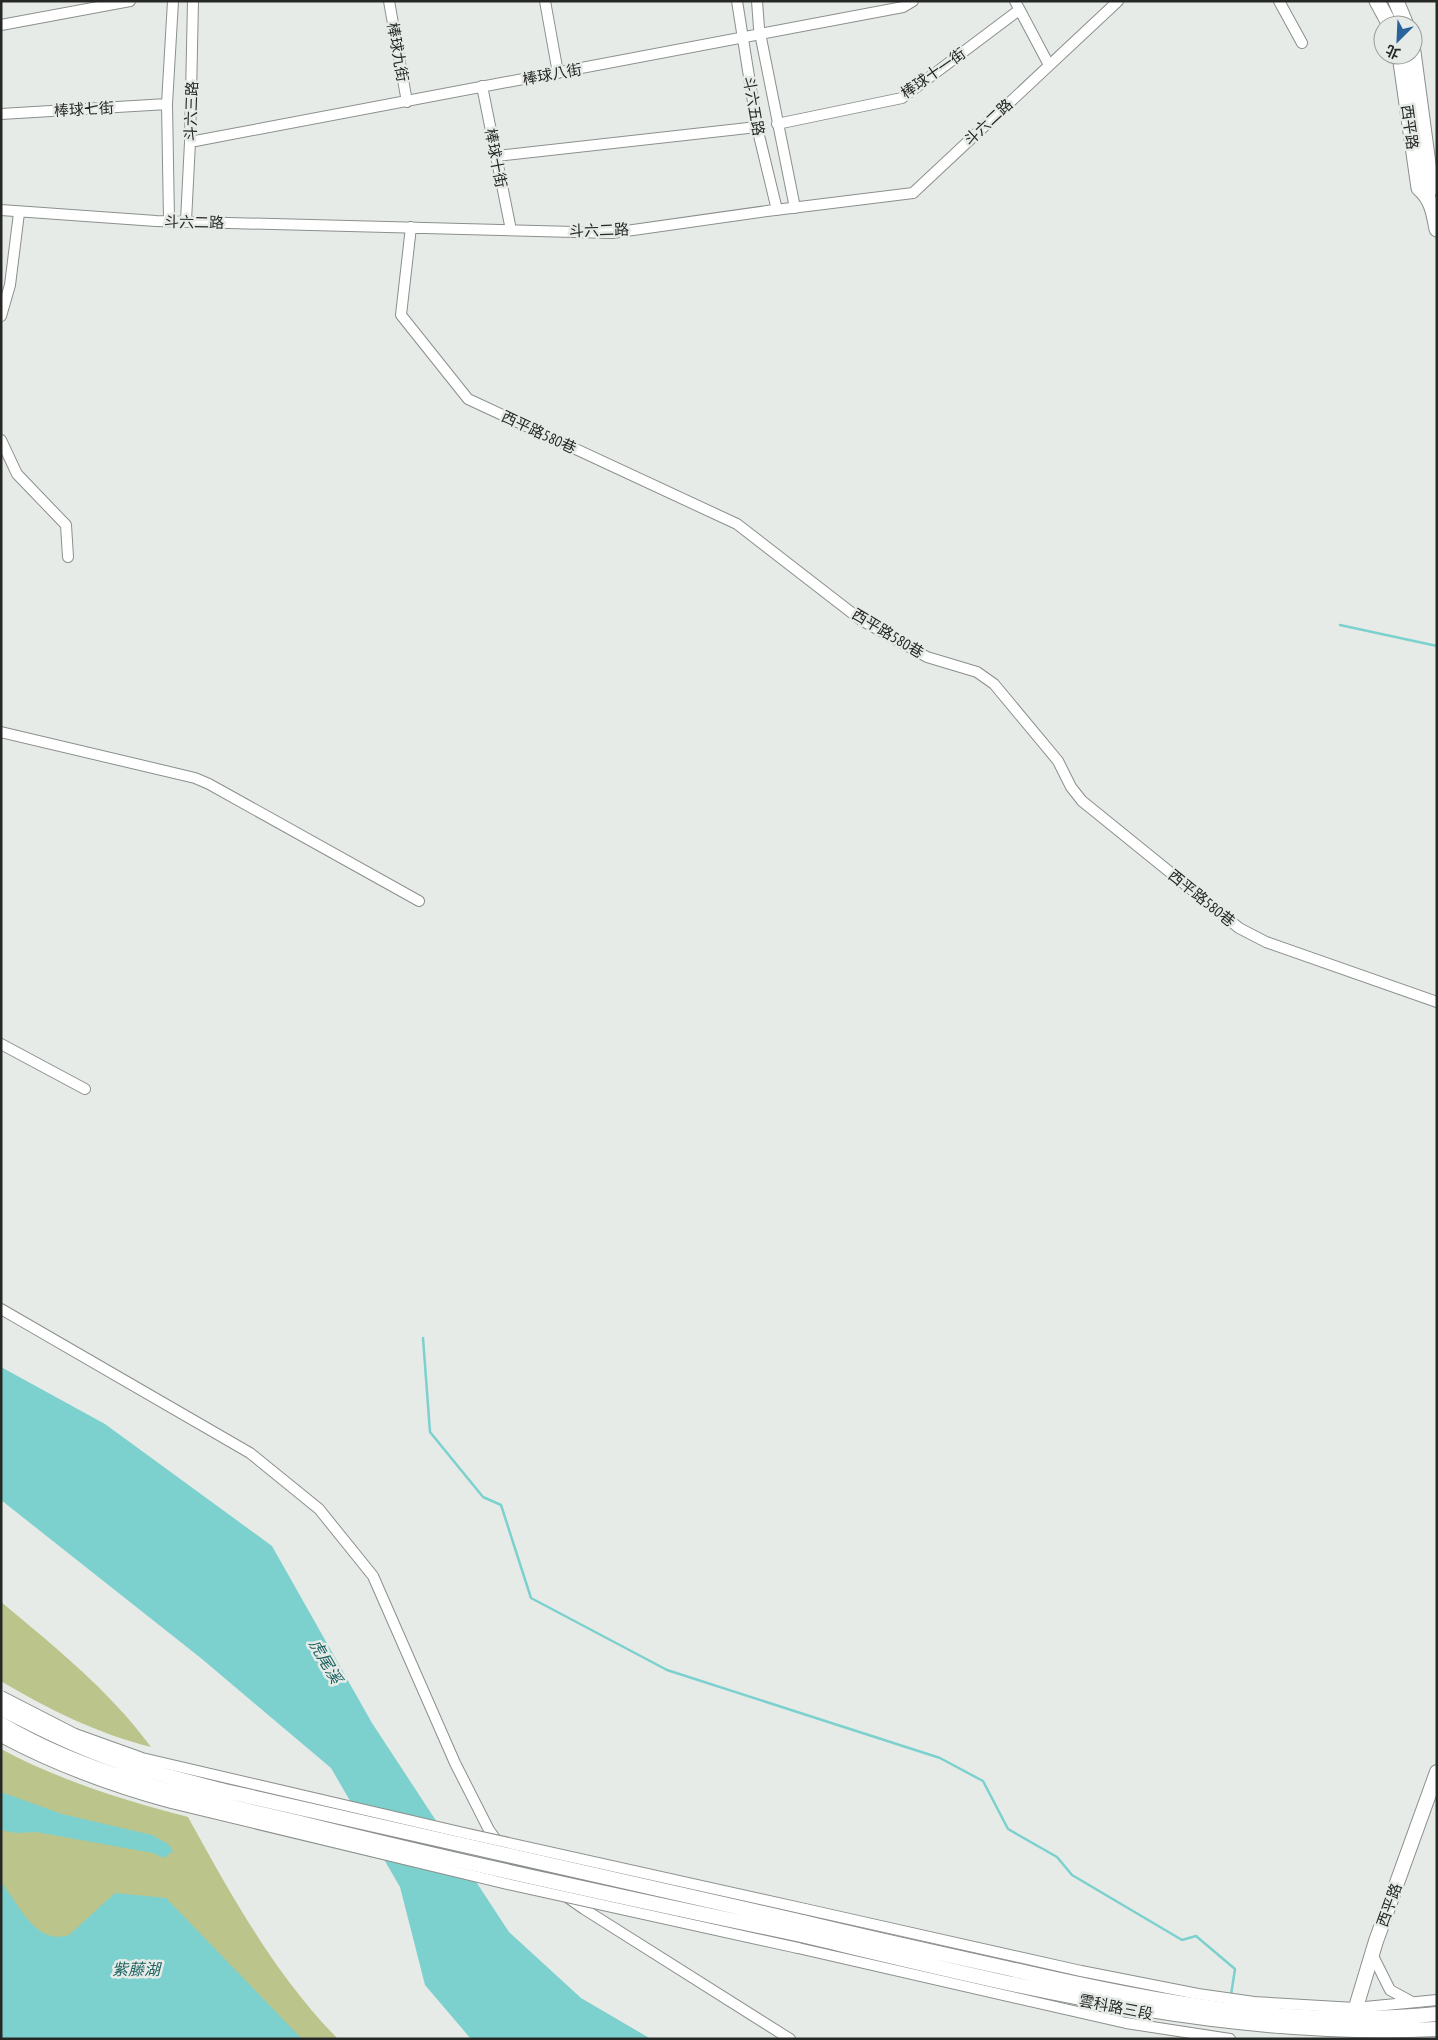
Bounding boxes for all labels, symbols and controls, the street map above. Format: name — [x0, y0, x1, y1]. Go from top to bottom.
north arrow — [1373, 15, 1423, 65]
street label: 棒球九街 — [383, 21, 413, 83]
text: 北 — [1383, 41, 1403, 63]
street label: 棒球十一街 — [897, 44, 969, 102]
street label: 棒球八街 — [521, 59, 583, 89]
street label: 斗六五路 — [739, 75, 769, 137]
street label: 斗六三路 — [180, 81, 202, 141]
street label: 斗六二路 — [960, 95, 1016, 149]
street label: 棒球七街 — [54, 98, 114, 120]
street label: 西平路 — [1397, 103, 1423, 151]
street label: 棒球十街 — [481, 127, 511, 189]
street label: 斗六二路 — [164, 212, 224, 232]
street label: 斗六二路 — [569, 219, 629, 241]
street label: 西平路580巷 — [499, 406, 579, 458]
street label: 西平路580巷 — [849, 604, 927, 662]
street label: 西平路580巷 — [1165, 865, 1239, 931]
water label: 虎尾溪 — [305, 1635, 348, 1689]
street label: 西平路 — [1372, 1881, 1406, 1929]
water label: 紫藤湖 — [112, 1959, 163, 1979]
street label: 雲科路三段 — [1077, 1991, 1155, 2023]

